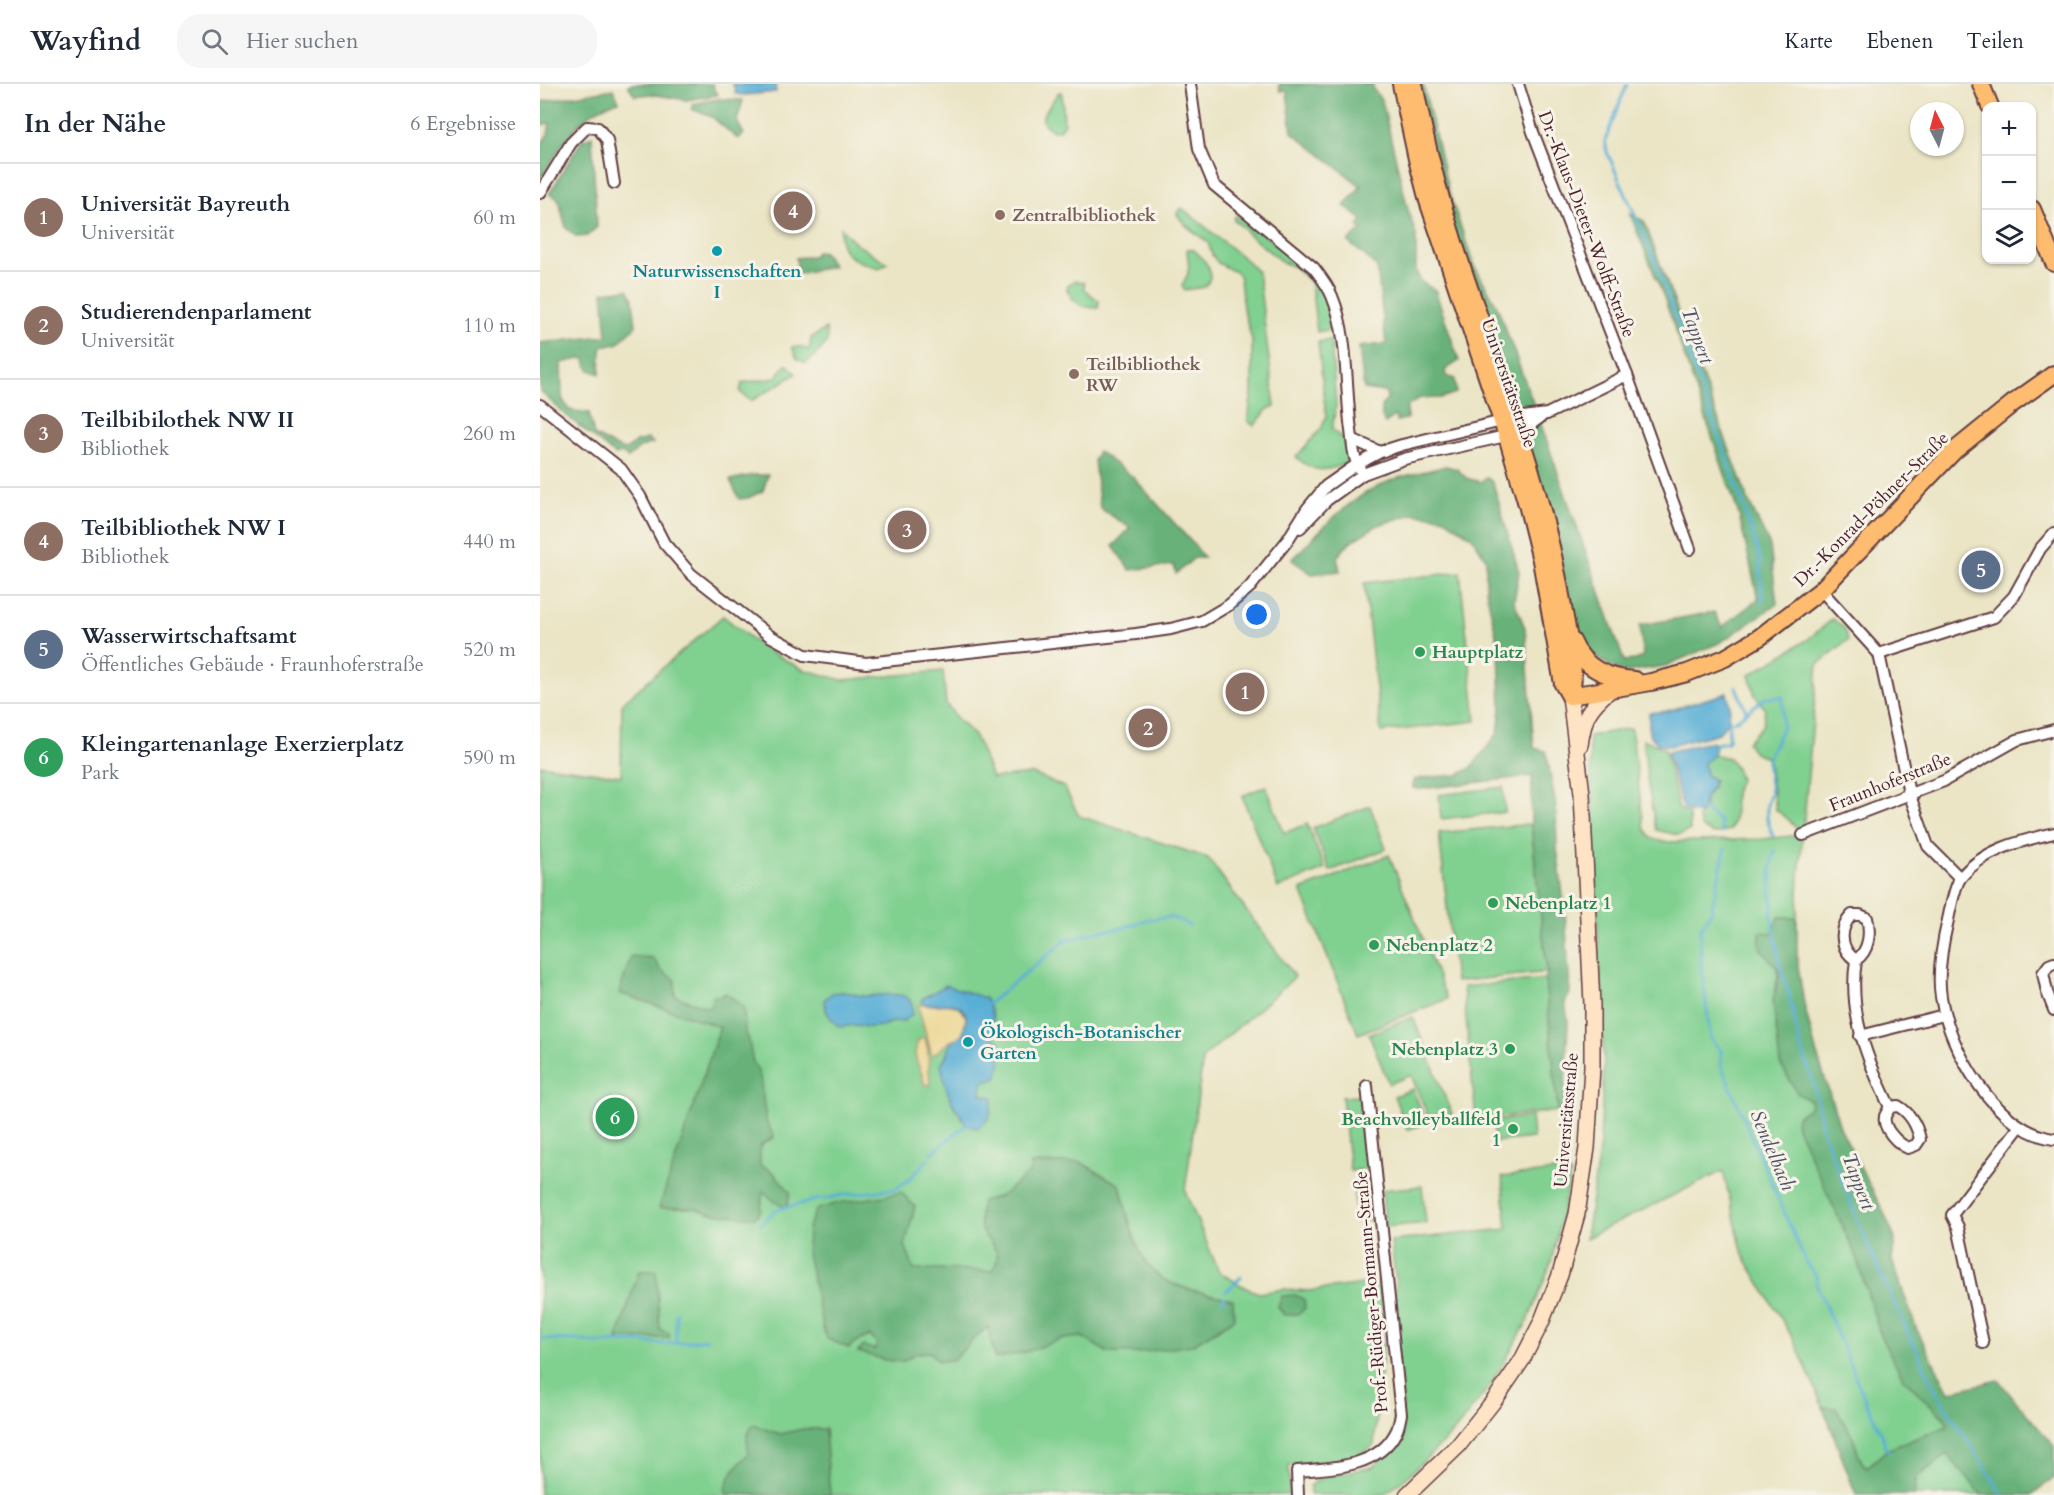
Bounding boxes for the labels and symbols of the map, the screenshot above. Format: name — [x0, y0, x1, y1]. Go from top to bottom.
north arrow — [1910, 102, 1964, 156]
street label: Dr.-Klaus-Dieter-Wolff-Straße — [1532, 107, 1641, 341]
pin: 4 — [774, 188, 812, 234]
place label: Zentralbibliothek — [1012, 203, 1157, 228]
marker: Zentralbibliothek — [993, 208, 1007, 222]
marker: Naturwissenschaften I — [710, 244, 724, 258]
place label: Naturwissenschaften I — [632, 259, 802, 305]
water label: Tappert — [1675, 303, 1721, 369]
street label: Universitätsstraße — [1475, 315, 1542, 451]
place label: Teilbibliothek RW — [1086, 352, 1201, 398]
marker: Teilbibliothek RW — [1067, 367, 1081, 381]
street label: Dr.-Konrad-Pöhner-Straße — [1788, 426, 1955, 593]
pin: 3 — [888, 508, 926, 552]
pin: 5 — [1962, 548, 2000, 592]
your location — [1242, 600, 1271, 629]
place label: Hauptplatz — [1432, 640, 1524, 665]
marker: Hauptplatz — [1413, 645, 1427, 659]
pin: 1 — [1226, 670, 1264, 714]
pin: 2 — [1128, 706, 1168, 750]
street label: Fraunhoferstraße — [1825, 747, 1955, 818]
place label: Nebenplatz 1 — [1505, 891, 1612, 916]
marker: Nebenplatz 1 — [1486, 896, 1500, 910]
place label: Nebenplatz 2 — [1386, 933, 1493, 958]
marker: Nebenplatz 2 — [1367, 938, 1381, 952]
place label: Ökologisch-Botanischer Garten — [980, 1020, 1182, 1066]
marker: Ökologisch-Botanischer Garten — [961, 1035, 975, 1049]
place label: Nebenplatz 3 — [1391, 1037, 1498, 1062]
marker: Nebenplatz 3 — [1503, 1042, 1517, 1056]
street label: Universitätsstraße — [1548, 1052, 1585, 1188]
pin: 6 — [596, 1094, 634, 1140]
water label: Sendelbach — [1743, 1106, 1802, 1195]
place label: Beachvolleyballfeld 1 — [1341, 1107, 1502, 1153]
marker: Beachvolleyballfeld 1 — [1506, 1122, 1520, 1136]
water label: Tappert — [1835, 1149, 1882, 1215]
street label: Prof.-Rüdiger-Bormann-Straße — [1348, 1170, 1395, 1414]

